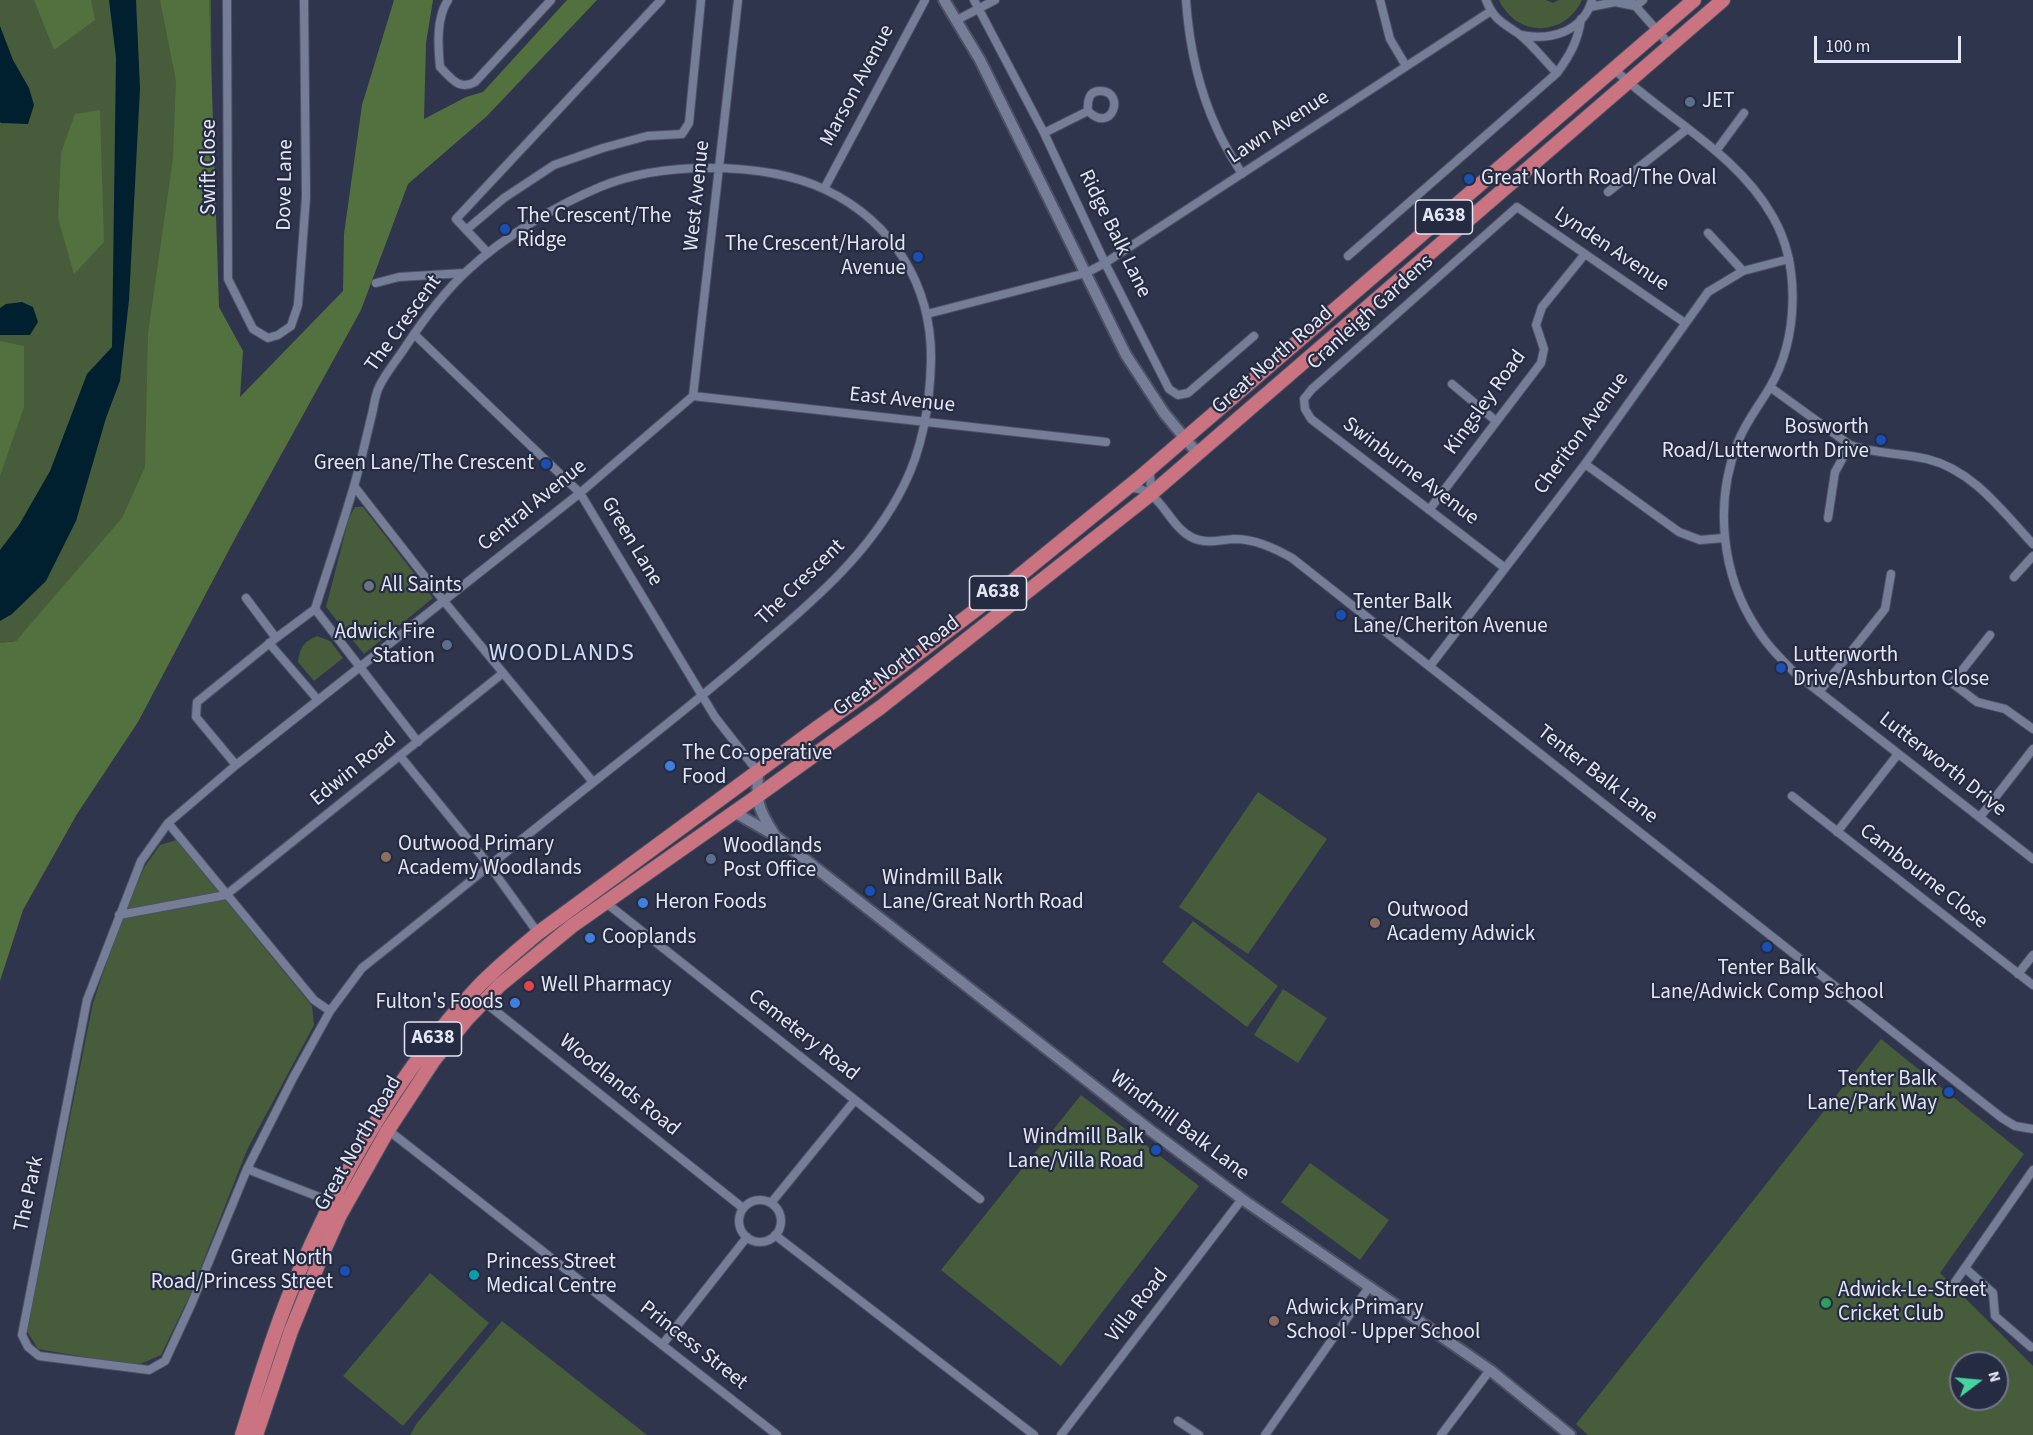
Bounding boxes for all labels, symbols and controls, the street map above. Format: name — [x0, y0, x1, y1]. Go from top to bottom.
street label: Marson Avenue — [816, 21, 900, 151]
scale bar — [1817, 24, 1964, 62]
text: 100 m — [1825, 34, 1870, 59]
street label: Lawn Avenue — [1223, 86, 1335, 170]
place label: JET — [1702, 89, 1734, 115]
marker: JET — [1683, 95, 1697, 109]
street label: Swift Close — [197, 119, 223, 215]
street label: Dove Lane — [273, 139, 299, 231]
street label: West Avenue — [680, 139, 716, 253]
street label: Ridge Balk Lane — [1072, 166, 1156, 302]
place label: Great North Road/The Oval — [1481, 166, 1717, 192]
marker: Great North Road/The Oval — [1462, 172, 1476, 186]
road number: A638 — [1416, 200, 1472, 234]
street label: Lynden Avenue — [1549, 202, 1673, 298]
place label: The Crescent/The Ridge — [517, 204, 671, 254]
marker: The Crescent/The Ridge — [498, 222, 512, 236]
place label: The Crescent/Harold Avenue — [725, 232, 906, 282]
marker: The Crescent/Harold Avenue — [911, 250, 925, 264]
street label: Cranleigh Gardens — [1303, 250, 1439, 376]
street label: The Crescent — [360, 271, 448, 377]
street label: Great North Road — [1207, 302, 1339, 420]
street label: Kingsley Road — [1440, 346, 1532, 460]
street label: Cheriton Avenue — [1529, 368, 1635, 500]
street label: East Avenue — [848, 383, 956, 419]
street label: Swinburne Avenue — [1337, 413, 1483, 531]
place label: Bosworth Road/Lutterworth Drive — [1662, 415, 1869, 465]
marker: Bosworth Road/Lutterworth Drive — [1874, 433, 1888, 447]
place label: Green Lane/The Crescent — [314, 451, 534, 477]
street label: Central Avenue — [474, 454, 592, 558]
marker: Green Lane/The Crescent — [539, 457, 553, 471]
street label: Green Lane — [595, 493, 667, 591]
street label: The Crescent — [751, 534, 851, 632]
place label: All Saints — [381, 573, 461, 599]
road number: A638 — [970, 576, 1026, 610]
marker: All Saints — [362, 579, 376, 593]
place label: Tenter Balk Lane/Cheriton Avenue — [1353, 590, 1548, 640]
marker: Tenter Balk Lane/Cheriton Avenue — [1334, 608, 1348, 622]
street label: Great North Road — [829, 611, 965, 723]
place label: Adwick Fire Station — [334, 620, 435, 670]
marker: Adwick Fire Station — [440, 638, 454, 652]
district label: WOODLANDS — [489, 641, 635, 669]
place label: Lutterworth Drive/Ashburton Close — [1793, 643, 1989, 693]
marker: Lutterworth Drive/Ashburton Close — [1774, 661, 1788, 675]
street label: Lutterworth Drive — [1873, 707, 2011, 823]
street label: Tenter Balk Lane — [1532, 720, 1662, 830]
street label: Edwin Road — [306, 728, 402, 812]
place label: The Co-operative Food — [682, 741, 832, 791]
marker: The Co-operative Food — [663, 759, 677, 773]
street label: Cambourne Close — [1854, 819, 1992, 935]
place label: Outwood Primary Academy Woodlands — [398, 832, 582, 882]
place label: Woodlands Post Office — [723, 834, 822, 884]
marker: Outwood Primary Academy Woodlands — [379, 850, 393, 864]
marker: Woodlands Post Office — [704, 852, 718, 866]
place label: Windmill Balk Lane/Great North Road — [882, 866, 1084, 916]
marker: Windmill Balk Lane/Great North Road — [863, 884, 877, 898]
place label: Heron Foods — [655, 890, 767, 916]
marker: Heron Foods — [636, 896, 650, 910]
place label: Outwood Academy Adwick — [1387, 898, 1535, 948]
marker: Outwood Academy Adwick — [1368, 916, 1382, 930]
place label: Cooplands — [602, 925, 696, 951]
marker: Cooplands — [583, 931, 597, 945]
marker: Tenter Balk Lane/Adwick Comp School — [1760, 940, 1774, 954]
place label: Tenter Balk Lane/Adwick Comp School — [1650, 956, 1884, 1006]
place label: Well Pharmacy — [541, 973, 672, 999]
marker: Well Pharmacy — [522, 979, 536, 993]
street label: Cemetery Road — [742, 985, 864, 1087]
place label: Fulton's Foods — [375, 990, 503, 1016]
marker: Fulton's Foods — [508, 996, 522, 1010]
road number: A638 — [404, 1022, 462, 1056]
street label: Woodlands Road — [554, 1030, 684, 1142]
street label: Windmill Balk Lane — [1104, 1065, 1254, 1187]
place label: Tenter Balk Lane/Park Way — [1807, 1067, 1937, 1117]
street label: Great North Road — [310, 1072, 408, 1216]
marker: Tenter Balk Lane/Park Way — [1942, 1085, 1956, 1099]
place label: Windmill Balk Lane/Villa Road — [1007, 1125, 1144, 1175]
marker: Windmill Balk Lane/Villa Road — [1149, 1143, 1163, 1157]
street label: The Park — [10, 1154, 50, 1234]
place label: Great North Road/Princess Street — [151, 1246, 333, 1296]
place label: Princess Street Medical Centre — [486, 1250, 616, 1300]
marker: Great North Road/Princess Street — [338, 1264, 352, 1278]
street label: Villa Road — [1101, 1264, 1175, 1348]
marker: Princess Street Medical Centre — [467, 1268, 481, 1282]
place label: Adwick-Le-Street Cricket Club — [1838, 1278, 1986, 1328]
street label: Princess Street — [634, 1296, 752, 1396]
place label: Adwick Primary School - Upper School — [1286, 1296, 1480, 1346]
marker: Adwick-Le-Street Cricket Club — [1819, 1296, 1833, 1310]
marker: Adwick Primary School - Upper School — [1267, 1314, 1281, 1328]
north arrow — [1949, 1351, 2009, 1411]
text: N — [1982, 1368, 2006, 1385]

